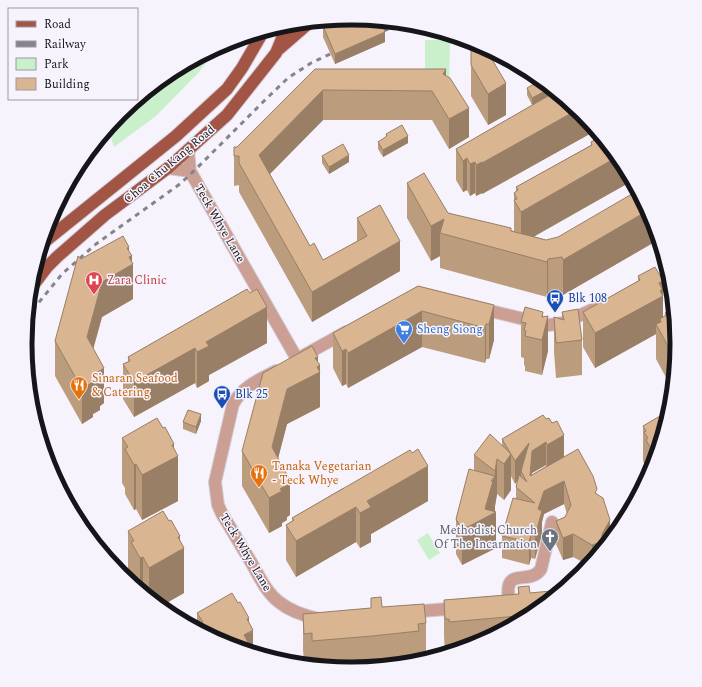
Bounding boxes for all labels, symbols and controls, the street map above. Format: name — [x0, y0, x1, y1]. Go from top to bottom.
legend — [8, 8, 138, 100]
text: Road — [44, 15, 71, 34]
text: Railway — [44, 35, 87, 54]
text: Park — [44, 55, 69, 74]
text: Building — [44, 75, 90, 94]
street label: Choa Chu Kang Road — [119, 120, 219, 208]
street label: Teck Whye Lane — [189, 180, 250, 266]
hospital icon: Zara Clinic — [84, 270, 104, 295]
place label: Zara Clinic — [107, 271, 167, 290]
bus stop icon: Blk 108 — [545, 288, 565, 313]
place label: Blk 108 — [568, 289, 607, 308]
supermarket icon: Sheng Siong — [394, 319, 414, 344]
place label: Sheng Siong — [417, 320, 483, 339]
place label: Sinaran Seafood & Catering — [92, 369, 178, 402]
restaurant icon: Sinaran Seafood & Catering — [69, 375, 89, 400]
bus stop icon: Blk 25 — [212, 384, 232, 409]
place label: Blk 25 — [235, 385, 268, 404]
place label: Tanaka Vegetarian - Teck Whye — [272, 457, 371, 490]
restaurant icon: Tanaka Vegetarian - Teck Whye — [249, 463, 269, 488]
street label: Teck Whye Lane — [215, 510, 277, 595]
place label: Methodist Church Of The Incarnation — [434, 521, 537, 554]
church icon: Methodist Church Of The Incarnation — [540, 527, 560, 552]

